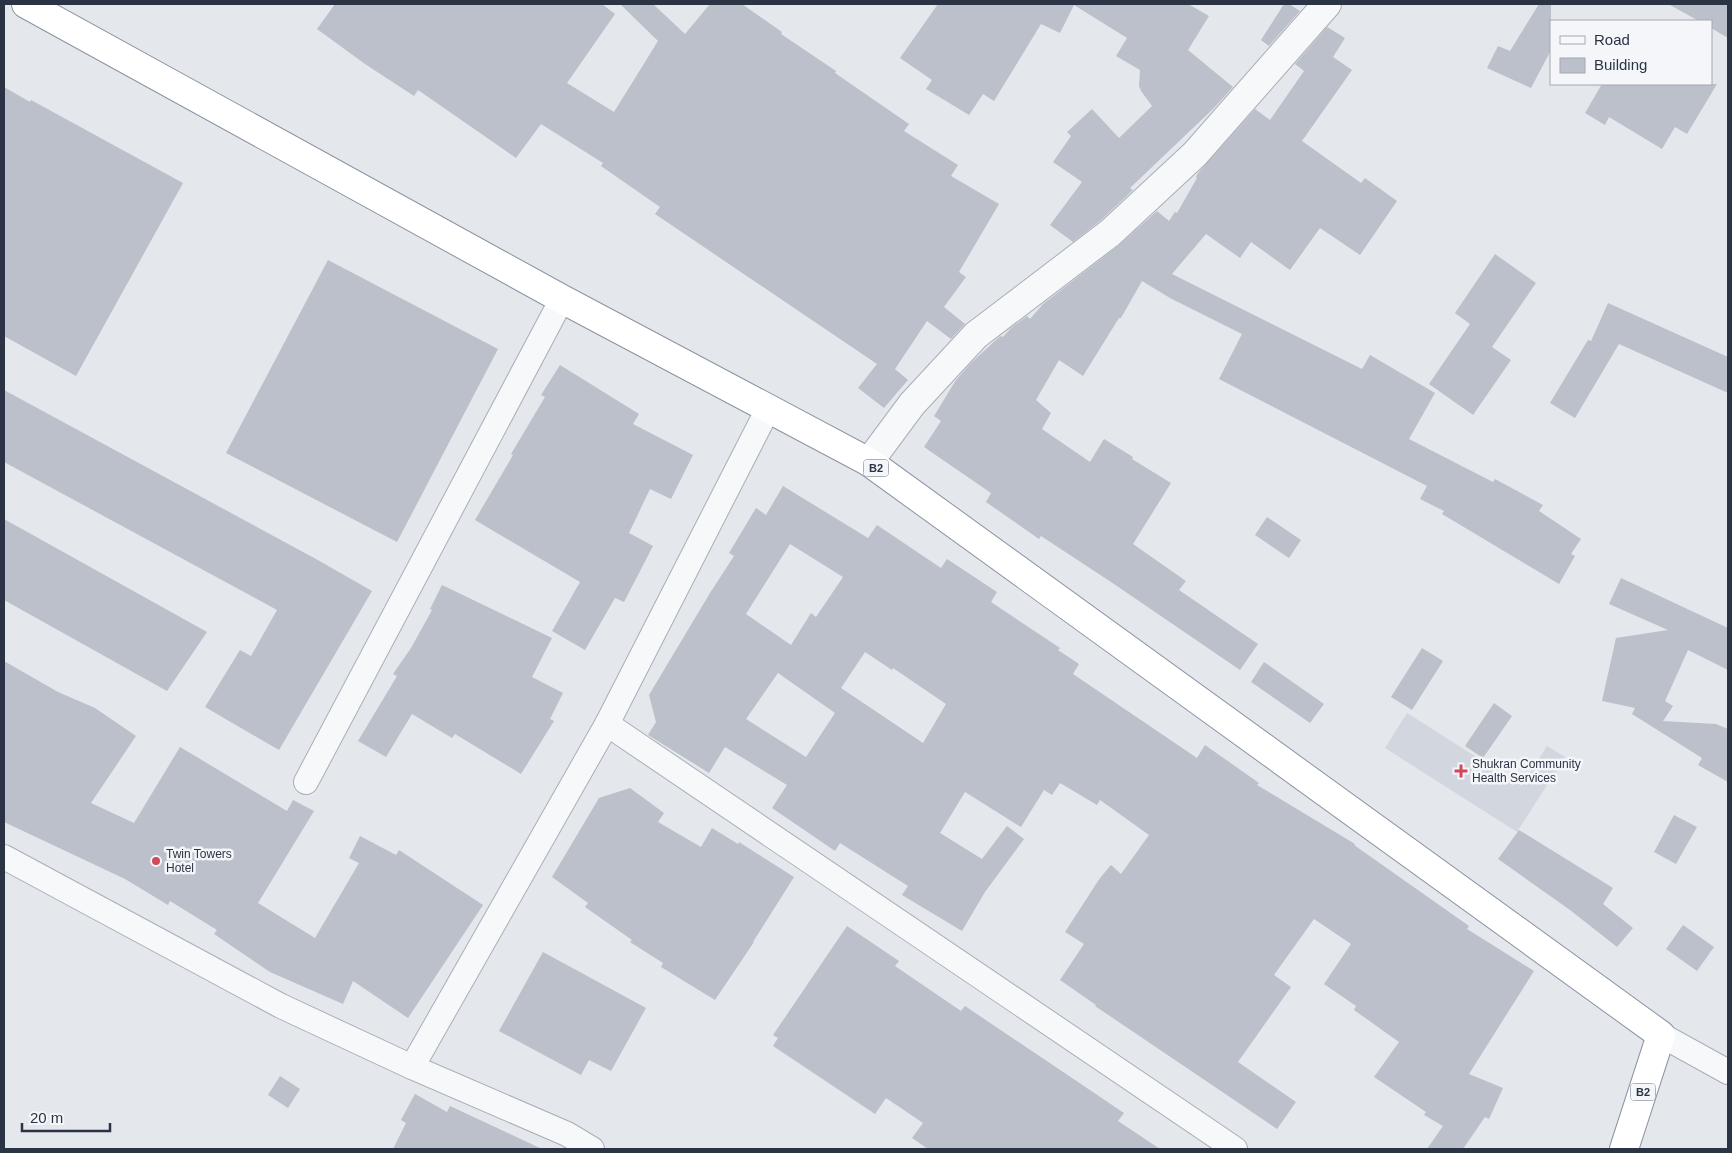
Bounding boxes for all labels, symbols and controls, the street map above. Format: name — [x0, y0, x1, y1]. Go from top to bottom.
legend — [1550, 20, 1712, 85]
text: Road — [1594, 31, 1630, 48]
text: Building — [1594, 56, 1647, 73]
road number: B2 — [864, 459, 888, 476]
place label: Shukran Community Health Services — [1472, 757, 1581, 785]
marker: Shukran Community Health Services — [1454, 764, 1468, 778]
place label: Twin Towers Hotel — [166, 847, 232, 875]
marker: Twin Towers Hotel — [150, 855, 162, 867]
road number: B2 — [1630, 1084, 1656, 1100]
scale bar — [22, 1100, 110, 1132]
text: 20 m — [30, 1109, 63, 1126]

